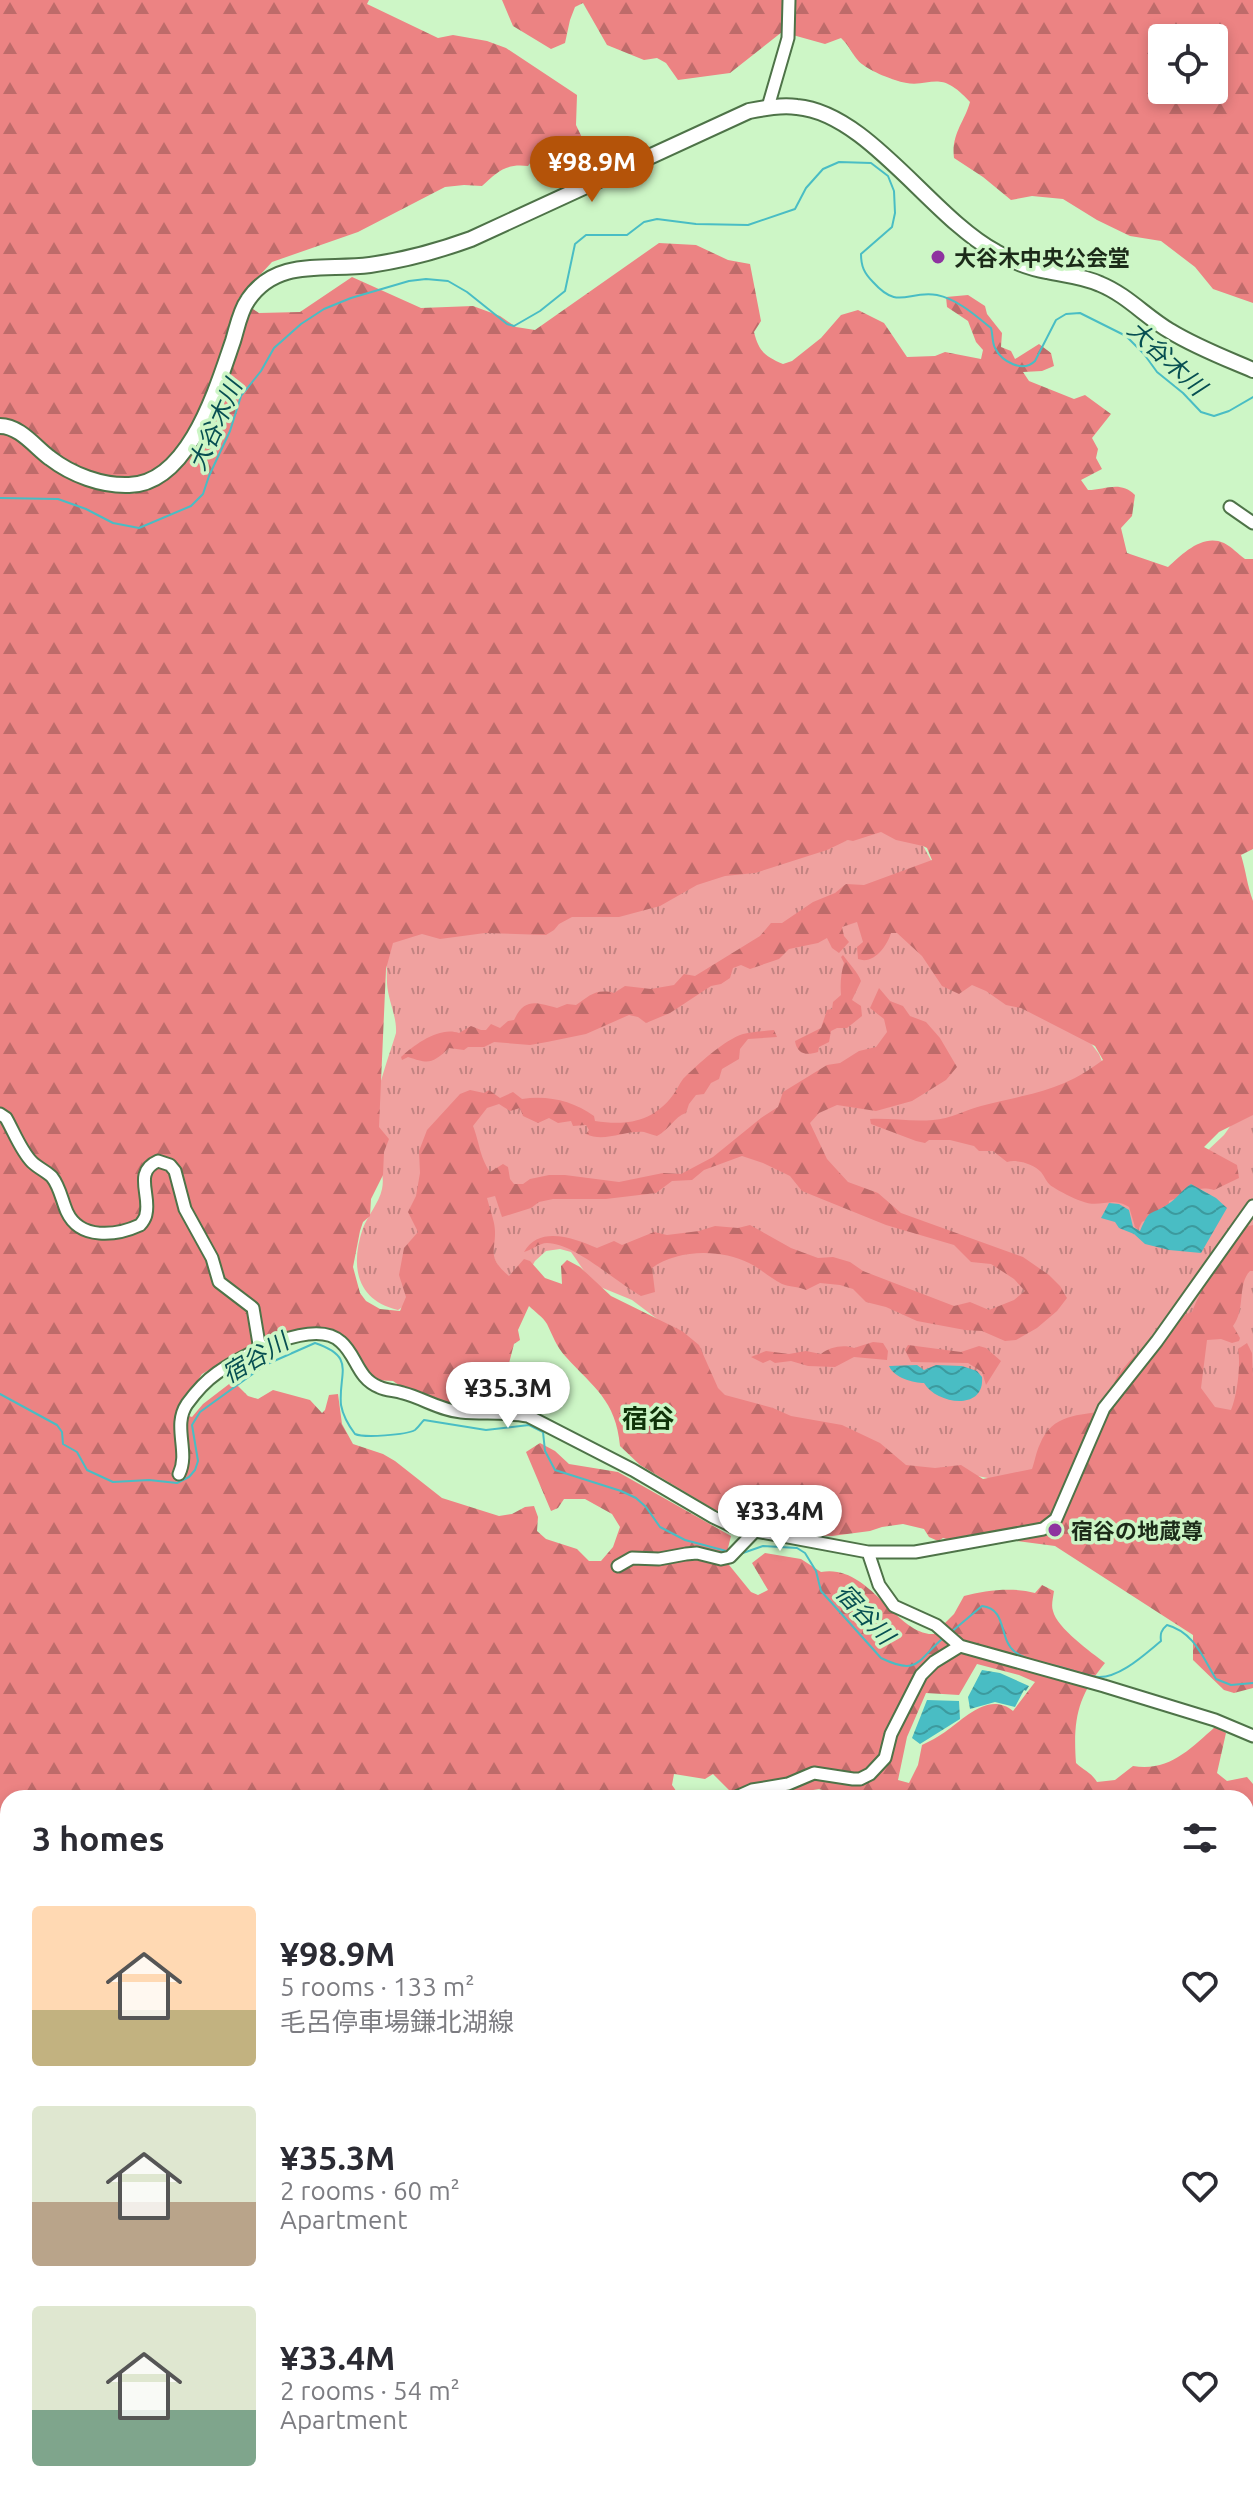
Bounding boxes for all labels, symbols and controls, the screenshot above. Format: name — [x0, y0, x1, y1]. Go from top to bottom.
map controls — [1148, 24, 1228, 104]
button: locate — [1148, 24, 1228, 104]
pin: ¥98.9M — [527, 136, 657, 204]
text: ¥98.9M — [548, 147, 636, 176]
place label: 大谷木中央公会堂 — [954, 245, 1130, 270]
marker: 大谷木中央公会堂 — [929, 248, 947, 266]
water label: 大谷木川 — [1123, 315, 1214, 403]
water label: 大谷木川 — [183, 373, 248, 474]
water label: 宿谷川 — [217, 1326, 295, 1388]
pin: ¥35.3M — [443, 1362, 573, 1430]
text: ¥35.3M — [464, 1373, 552, 1402]
district label: 宿谷 — [622, 1404, 674, 1433]
pin: ¥33.4M — [715, 1485, 845, 1553]
text: ¥33.4M — [736, 1496, 824, 1525]
place label: 宿谷の地蔵尊 — [1071, 1518, 1203, 1543]
marker: 宿谷の地蔵尊 — [1046, 1521, 1064, 1539]
water label: 宿谷川 — [831, 1578, 901, 1652]
icon: filters — [1178, 1816, 1222, 1860]
text: 3 homes — [32, 1819, 165, 1857]
text: ¥98.9M — [280, 1934, 395, 1972]
icon: home — [96, 1938, 192, 2034]
icon: heart — [1178, 1964, 1222, 2008]
text: 5 rooms · 133 m² — [280, 1972, 475, 2001]
text: 毛呂停車場鎌北湖線 — [280, 2007, 514, 2036]
icon: home — [96, 2138, 192, 2234]
text: ¥35.3M — [280, 2138, 395, 2176]
icon: heart — [1178, 2164, 1222, 2208]
text: 2 rooms · 60 m² — [280, 2176, 460, 2205]
text: Apartment — [280, 2205, 407, 2234]
icon: home — [96, 2338, 192, 2434]
text: ¥33.4M — [280, 2338, 395, 2376]
icon: heart — [1178, 2364, 1222, 2408]
text: 2 rooms · 54 m² — [280, 2376, 460, 2405]
text: Apartment — [280, 2405, 407, 2434]

